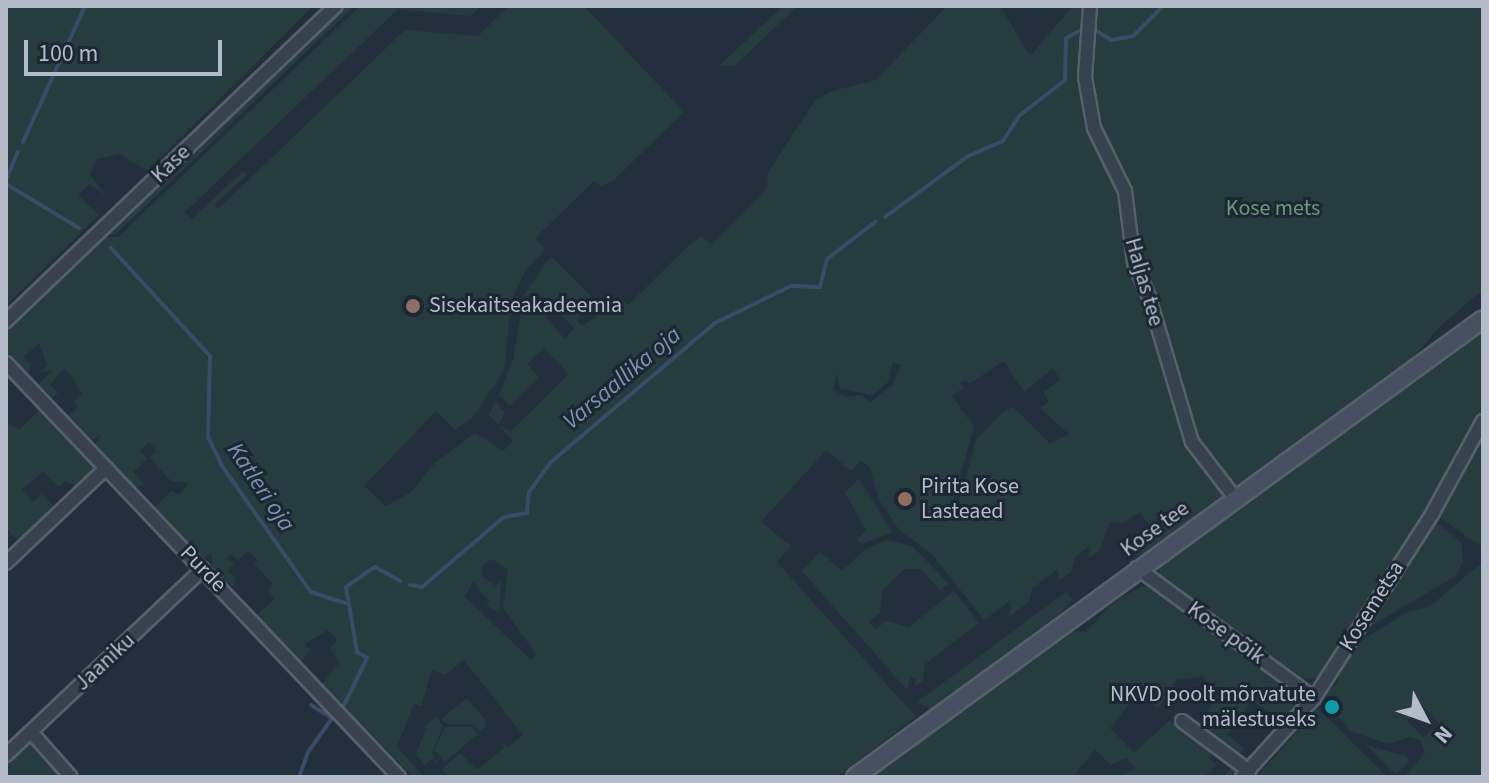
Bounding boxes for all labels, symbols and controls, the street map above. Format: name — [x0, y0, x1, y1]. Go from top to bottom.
scale bar — [28, 24, 226, 74]
text: 100 m — [38, 36, 98, 71]
street label: Kase — [146, 139, 196, 189]
park label: Kose mets — [1226, 196, 1320, 222]
street label: Haljas tee — [1119, 235, 1169, 329]
place label: Sisekaitseakadeemia — [429, 293, 622, 319]
marker: Sisekaitseakadeemia — [404, 297, 422, 315]
water label: Varsaallika oja — [557, 320, 687, 436]
water label: Katleri oja — [221, 437, 301, 537]
place label: Pirita Kose Lasteaed — [921, 473, 1019, 524]
marker: Pirita Kose Lasteaed — [896, 490, 914, 508]
street label: Kose tee — [1116, 495, 1194, 563]
street label: Purde — [174, 540, 232, 598]
street label: Kosemetsa — [1334, 556, 1410, 656]
street label: Kose põik — [1182, 596, 1270, 670]
street label: Jaaniku — [69, 628, 141, 696]
north arrow — [1385, 679, 1465, 759]
place label: NKVD poolt mõrvatute mälestuseks — [1110, 681, 1316, 732]
marker: NKVD poolt mõrvatute mälestuseks — [1323, 698, 1341, 716]
text: N — [1426, 719, 1460, 751]

